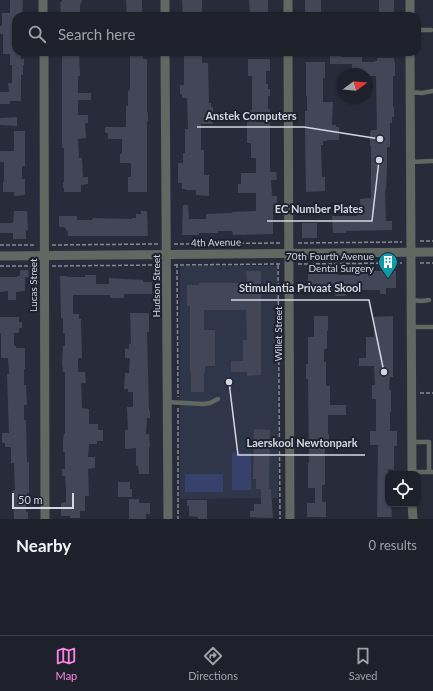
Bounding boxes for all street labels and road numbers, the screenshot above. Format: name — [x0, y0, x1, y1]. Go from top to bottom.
street label: 4th Avenue — [191, 236, 241, 248]
street label: Hudson Street — [150, 254, 162, 318]
street label: Lucas Street — [27, 258, 39, 312]
street label: Willet Street — [272, 306, 284, 362]

